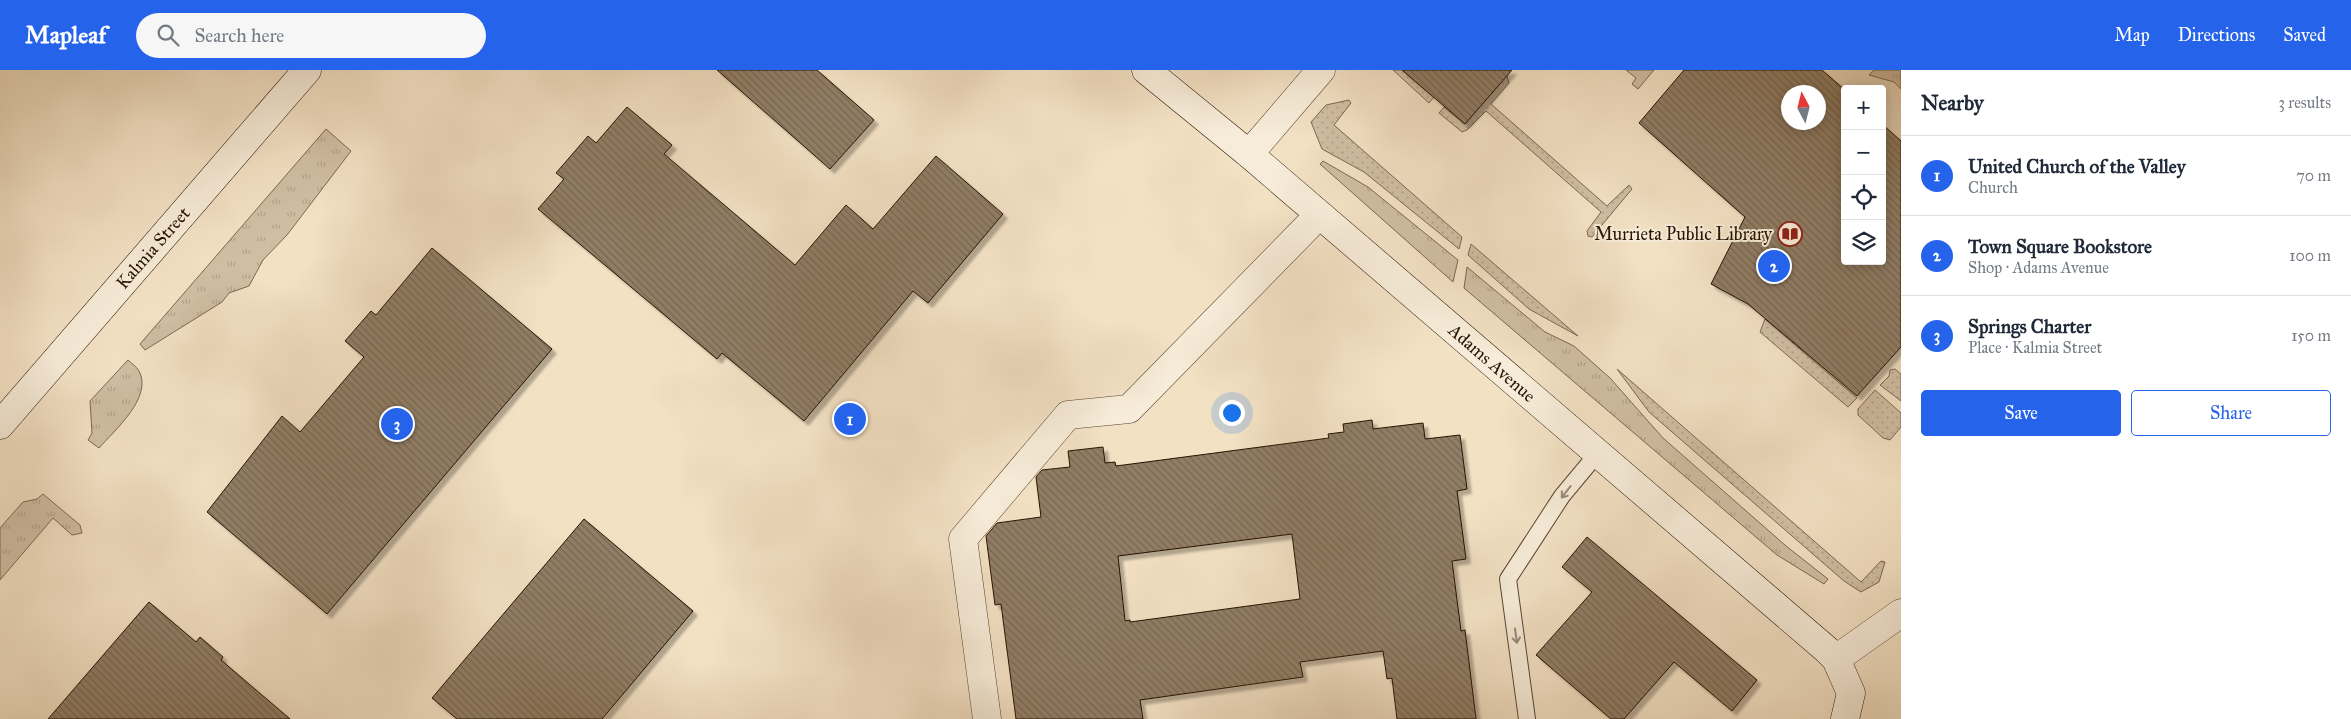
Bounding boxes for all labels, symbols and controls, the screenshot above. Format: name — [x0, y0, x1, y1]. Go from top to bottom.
search box — [136, 13, 486, 58]
text: Mapleaf — [25, 20, 106, 50]
icon: search — [154, 21, 182, 49]
text: Search here — [194, 24, 284, 47]
text: Map — [2114, 24, 2150, 46]
text: Directions — [2178, 24, 2255, 46]
text: Saved — [2283, 24, 2326, 46]
north arrow — [1781, 85, 1826, 130]
map controls — [1841, 85, 1886, 265]
button: + — [1841, 85, 1886, 130]
text: Nearby — [1921, 90, 1984, 116]
text: 3 results — [2278, 93, 2331, 112]
button: − — [1841, 130, 1886, 175]
text: United Church of the Valley — [1968, 155, 2186, 178]
text: 1 — [1934, 166, 1940, 185]
text: 70 m — [2296, 166, 2331, 185]
button: locate — [1841, 175, 1886, 220]
text: Church — [1968, 178, 2018, 197]
street label: Kalmia Street — [111, 202, 195, 294]
button: layers — [1841, 220, 1886, 265]
library icon: Murrieta Public Library — [1777, 221, 1803, 247]
place label: Murrieta Public Library — [1594, 223, 1773, 245]
text: Town Square Bookstore — [1968, 235, 2152, 258]
text: 2 — [1933, 246, 1941, 265]
text: 100 m — [2289, 246, 2331, 265]
pin: 2 — [1758, 247, 1790, 285]
text: Shop · Adams Avenue — [1968, 258, 2109, 277]
text: Springs Charter — [1968, 315, 2091, 338]
street label: Adams Avenue — [1443, 319, 1540, 407]
text: 3 — [1934, 326, 1940, 345]
text: 150 m — [2291, 326, 2331, 345]
text: Place · Kalmia Street — [1968, 338, 2102, 357]
button: Save — [1921, 390, 2121, 436]
button: Share — [2131, 390, 2331, 436]
pin: 1 — [834, 400, 866, 438]
your location — [1219, 400, 1245, 426]
pin: 3 — [381, 405, 413, 443]
one-way arrow — [1561, 485, 1572, 498]
one-way arrow — [1511, 628, 1521, 644]

